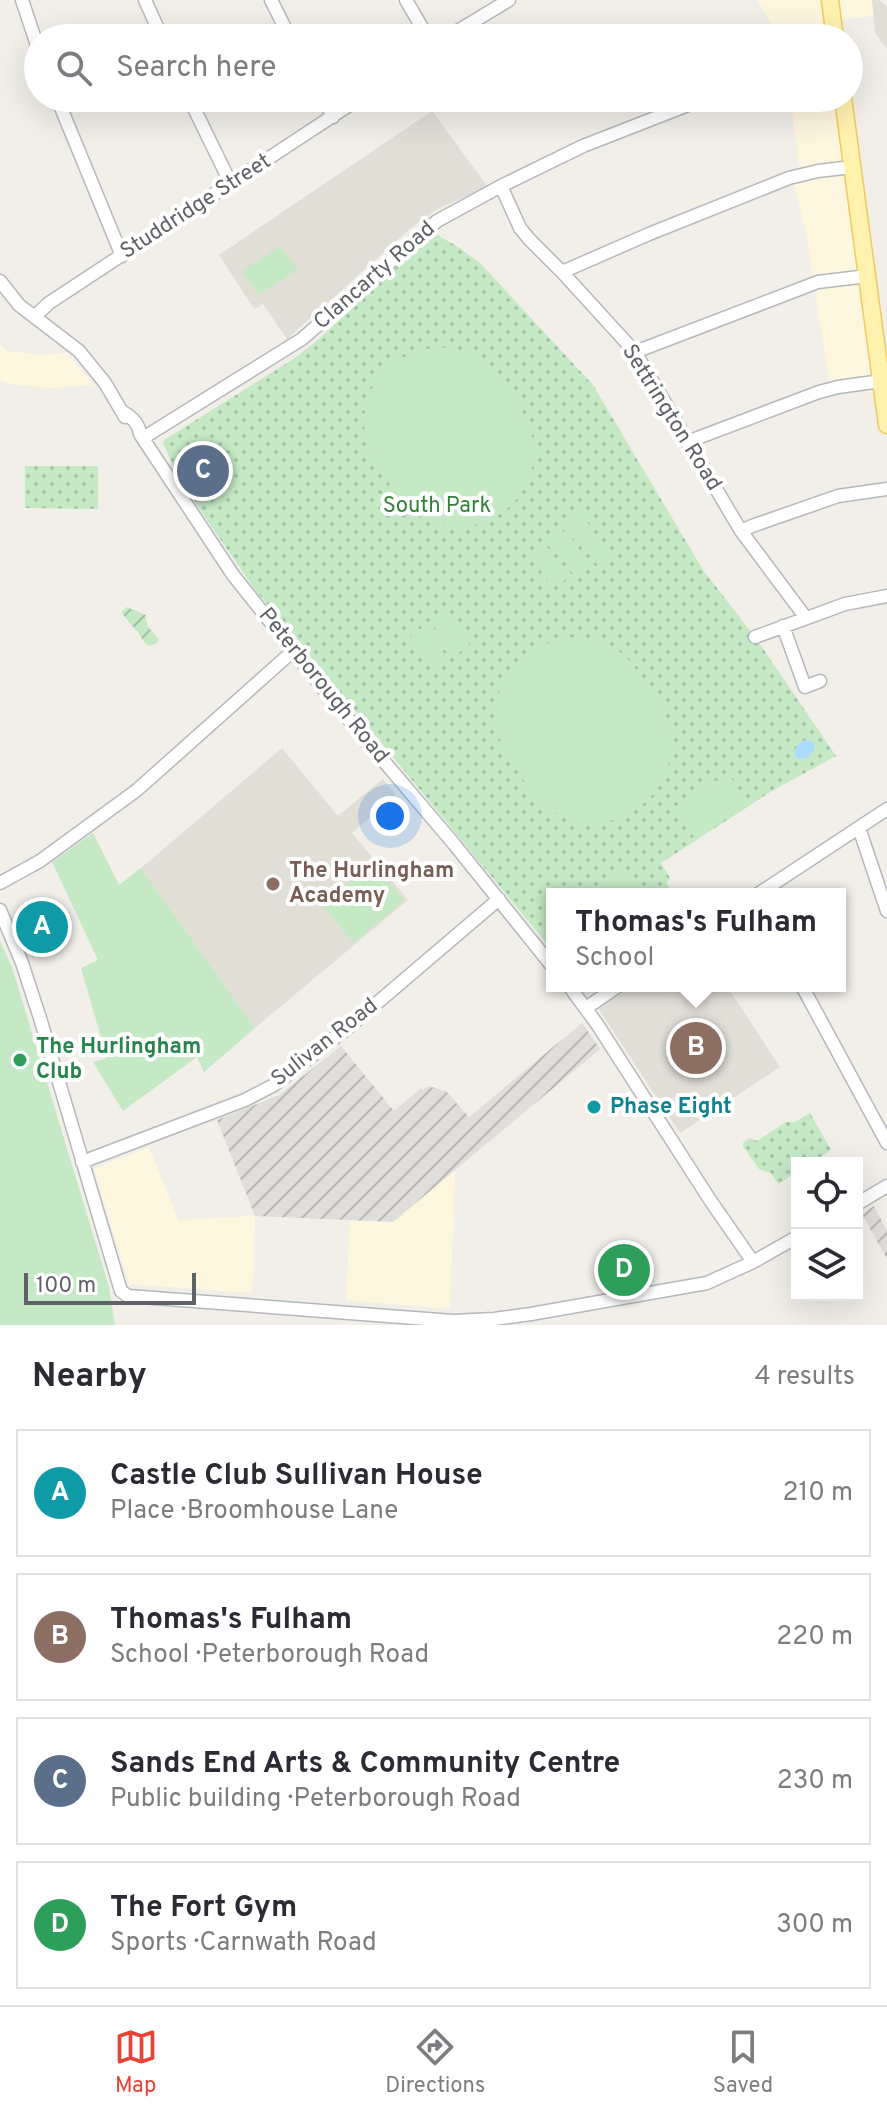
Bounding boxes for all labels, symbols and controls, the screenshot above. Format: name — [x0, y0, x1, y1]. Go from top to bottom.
search box — [24, 24, 863, 112]
icon: search — [52, 46, 96, 90]
text: Search here — [116, 50, 276, 87]
street label: Studdridge Street — [116, 148, 276, 266]
street label: Clancarty Road — [309, 216, 441, 336]
street label: Settrington Road — [615, 340, 727, 496]
pin: C — [177, 441, 229, 501]
park label: South Park — [383, 493, 491, 520]
street label: Peterborough Road — [252, 603, 394, 769]
your location — [370, 796, 410, 836]
place label: The Hurlingham Academy — [289, 858, 454, 910]
marker: The Hurlingham Academy — [264, 875, 282, 893]
popup — [546, 888, 846, 992]
pin: A — [16, 897, 68, 957]
text: Thomas's Fulham — [575, 905, 817, 942]
text: School — [575, 942, 654, 975]
street label: Sulivan Road — [266, 993, 384, 1093]
pin: B — [670, 1018, 722, 1078]
place label: The Hurlingham Club — [36, 1034, 201, 1086]
marker: The Hurlingham Club — [11, 1051, 29, 1069]
place label: Phase Eight — [610, 1094, 732, 1121]
marker: Phase Eight — [585, 1098, 603, 1116]
map controls — [791, 1157, 863, 1301]
button: locate — [791, 1157, 863, 1229]
button: layers — [791, 1229, 863, 1301]
pin: D — [598, 1240, 650, 1300]
scale bar — [24, 1269, 196, 1305]
text: 100 m — [36, 1273, 96, 1300]
text: Nearby — [32, 1356, 147, 1399]
text: 4 results — [754, 1361, 855, 1394]
text: Castle Club Sullivan House — [110, 1458, 483, 1495]
text: A — [51, 1477, 69, 1510]
text: 210 m — [783, 1477, 853, 1510]
text: Place · Broomhouse Lane — [110, 1495, 398, 1528]
text: Thomas's Fulham — [110, 1602, 352, 1639]
text: B — [51, 1621, 69, 1654]
text: 220 m — [776, 1621, 853, 1654]
text: School · Peterborough Road — [110, 1639, 429, 1672]
text: Sands End Arts & Community Centre — [110, 1746, 620, 1783]
text: C — [52, 1765, 68, 1798]
text: 230 m — [777, 1765, 853, 1798]
text: Public building · Peterborough Road — [110, 1783, 521, 1816]
text: The Fort Gym — [110, 1890, 297, 1927]
text: D — [51, 1909, 69, 1942]
text: 300 m — [776, 1909, 853, 1942]
text: Sports · Carnwath Road — [110, 1927, 377, 1960]
tab: Map — [114, 2025, 158, 2100]
tab: Directions — [385, 2025, 485, 2100]
tab: Saved — [713, 2025, 773, 2100]

